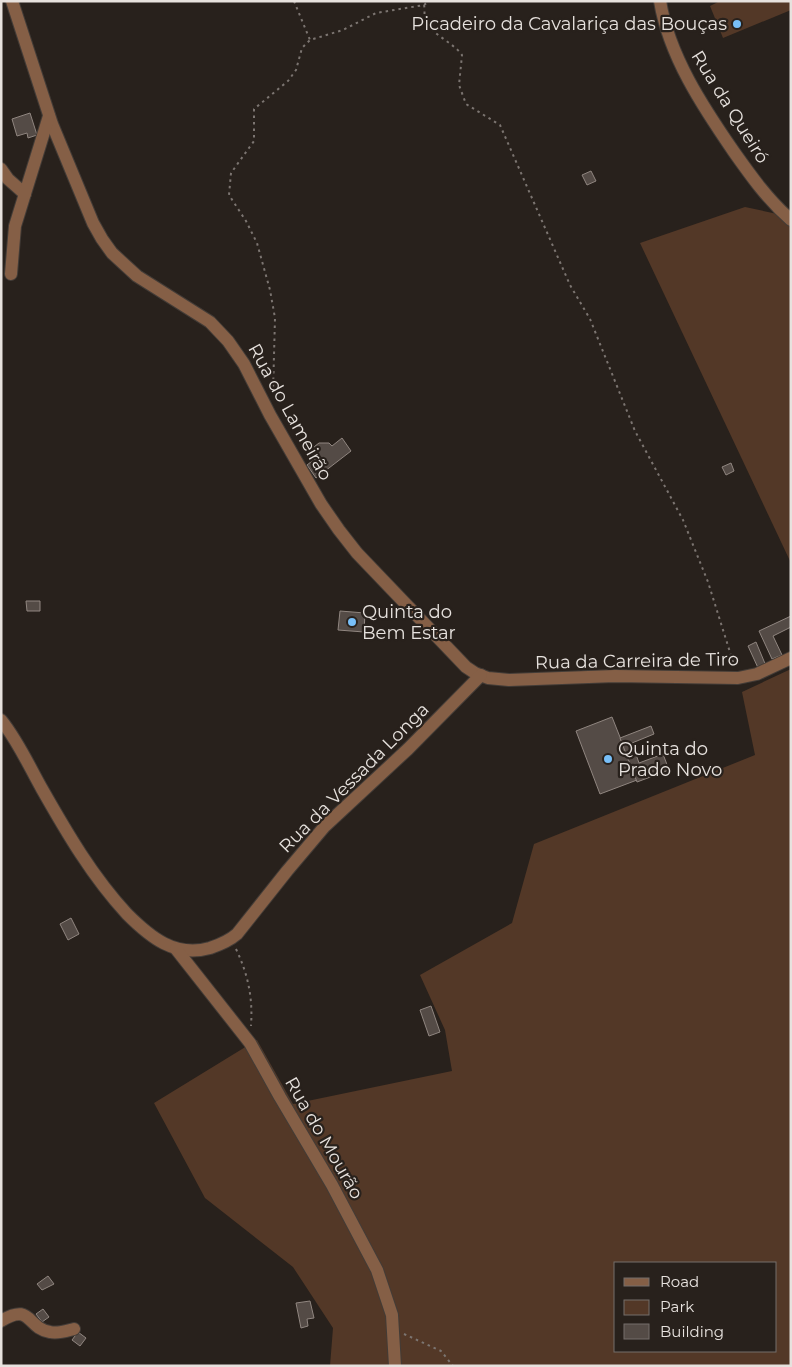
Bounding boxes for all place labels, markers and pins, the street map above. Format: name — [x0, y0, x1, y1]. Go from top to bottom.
place label: Picadeiro da Cavalariça das Bouças — [411, 13, 727, 35]
marker: Picadeiro da Cavalariça das Bouças — [731, 18, 743, 30]
place label: Quinta do Bem Estar — [362, 601, 456, 644]
marker: Quinta do Bem Estar — [346, 616, 358, 628]
place label: Quinta do Prado Novo — [618, 738, 722, 781]
marker: Quinta do Prado Novo — [602, 753, 614, 765]

